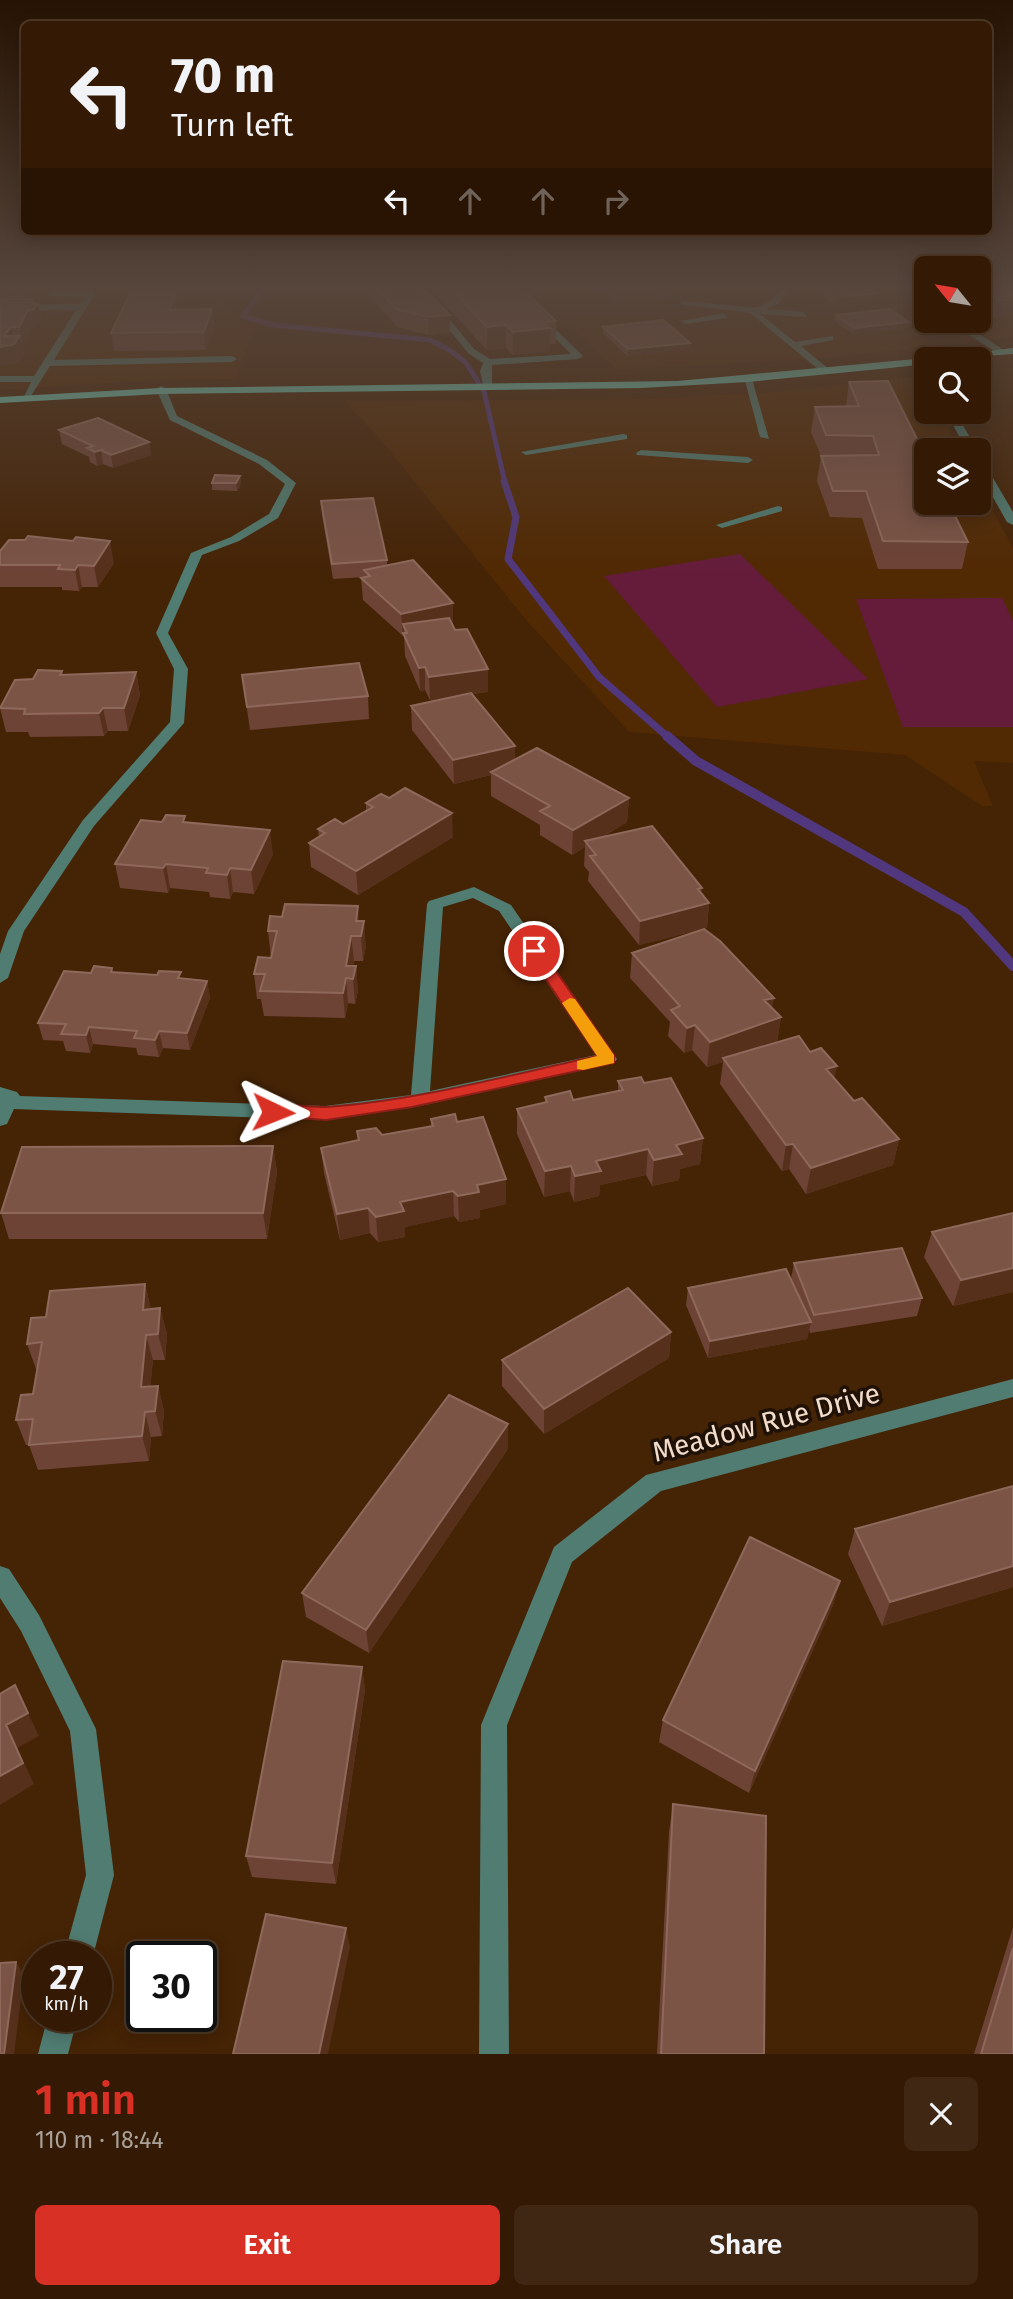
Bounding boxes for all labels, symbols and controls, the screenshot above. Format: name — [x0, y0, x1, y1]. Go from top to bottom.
text: 70 m — [171, 46, 275, 105]
icon: left — [56, 49, 147, 140]
text: Turn left — [171, 106, 293, 144]
icon: left — [378, 182, 416, 220]
icon: ahead — [451, 182, 489, 220]
icon: ahead — [524, 182, 562, 220]
icon: right — [597, 182, 635, 220]
north arrow — [914, 256, 990, 332]
map controls — [914, 256, 991, 515]
button: search — [914, 347, 991, 424]
button: layers — [914, 438, 991, 515]
pin — [504, 921, 564, 981]
icon: arrive — [515, 932, 553, 970]
position arrow — [236, 1075, 310, 1149]
street label: Meadow Rue Drive — [649, 1376, 883, 1469]
speed limit sign: 30 — [126, 1941, 217, 2032]
text: 27 — [49, 1956, 84, 1998]
text: km/h — [44, 1993, 89, 2015]
text: 1 min — [35, 2075, 136, 2125]
button: close — [904, 2077, 978, 2151]
text: 110 m · 18:44 — [35, 2126, 163, 2154]
button: Exit — [35, 2205, 500, 2285]
button: Share — [514, 2205, 978, 2285]

